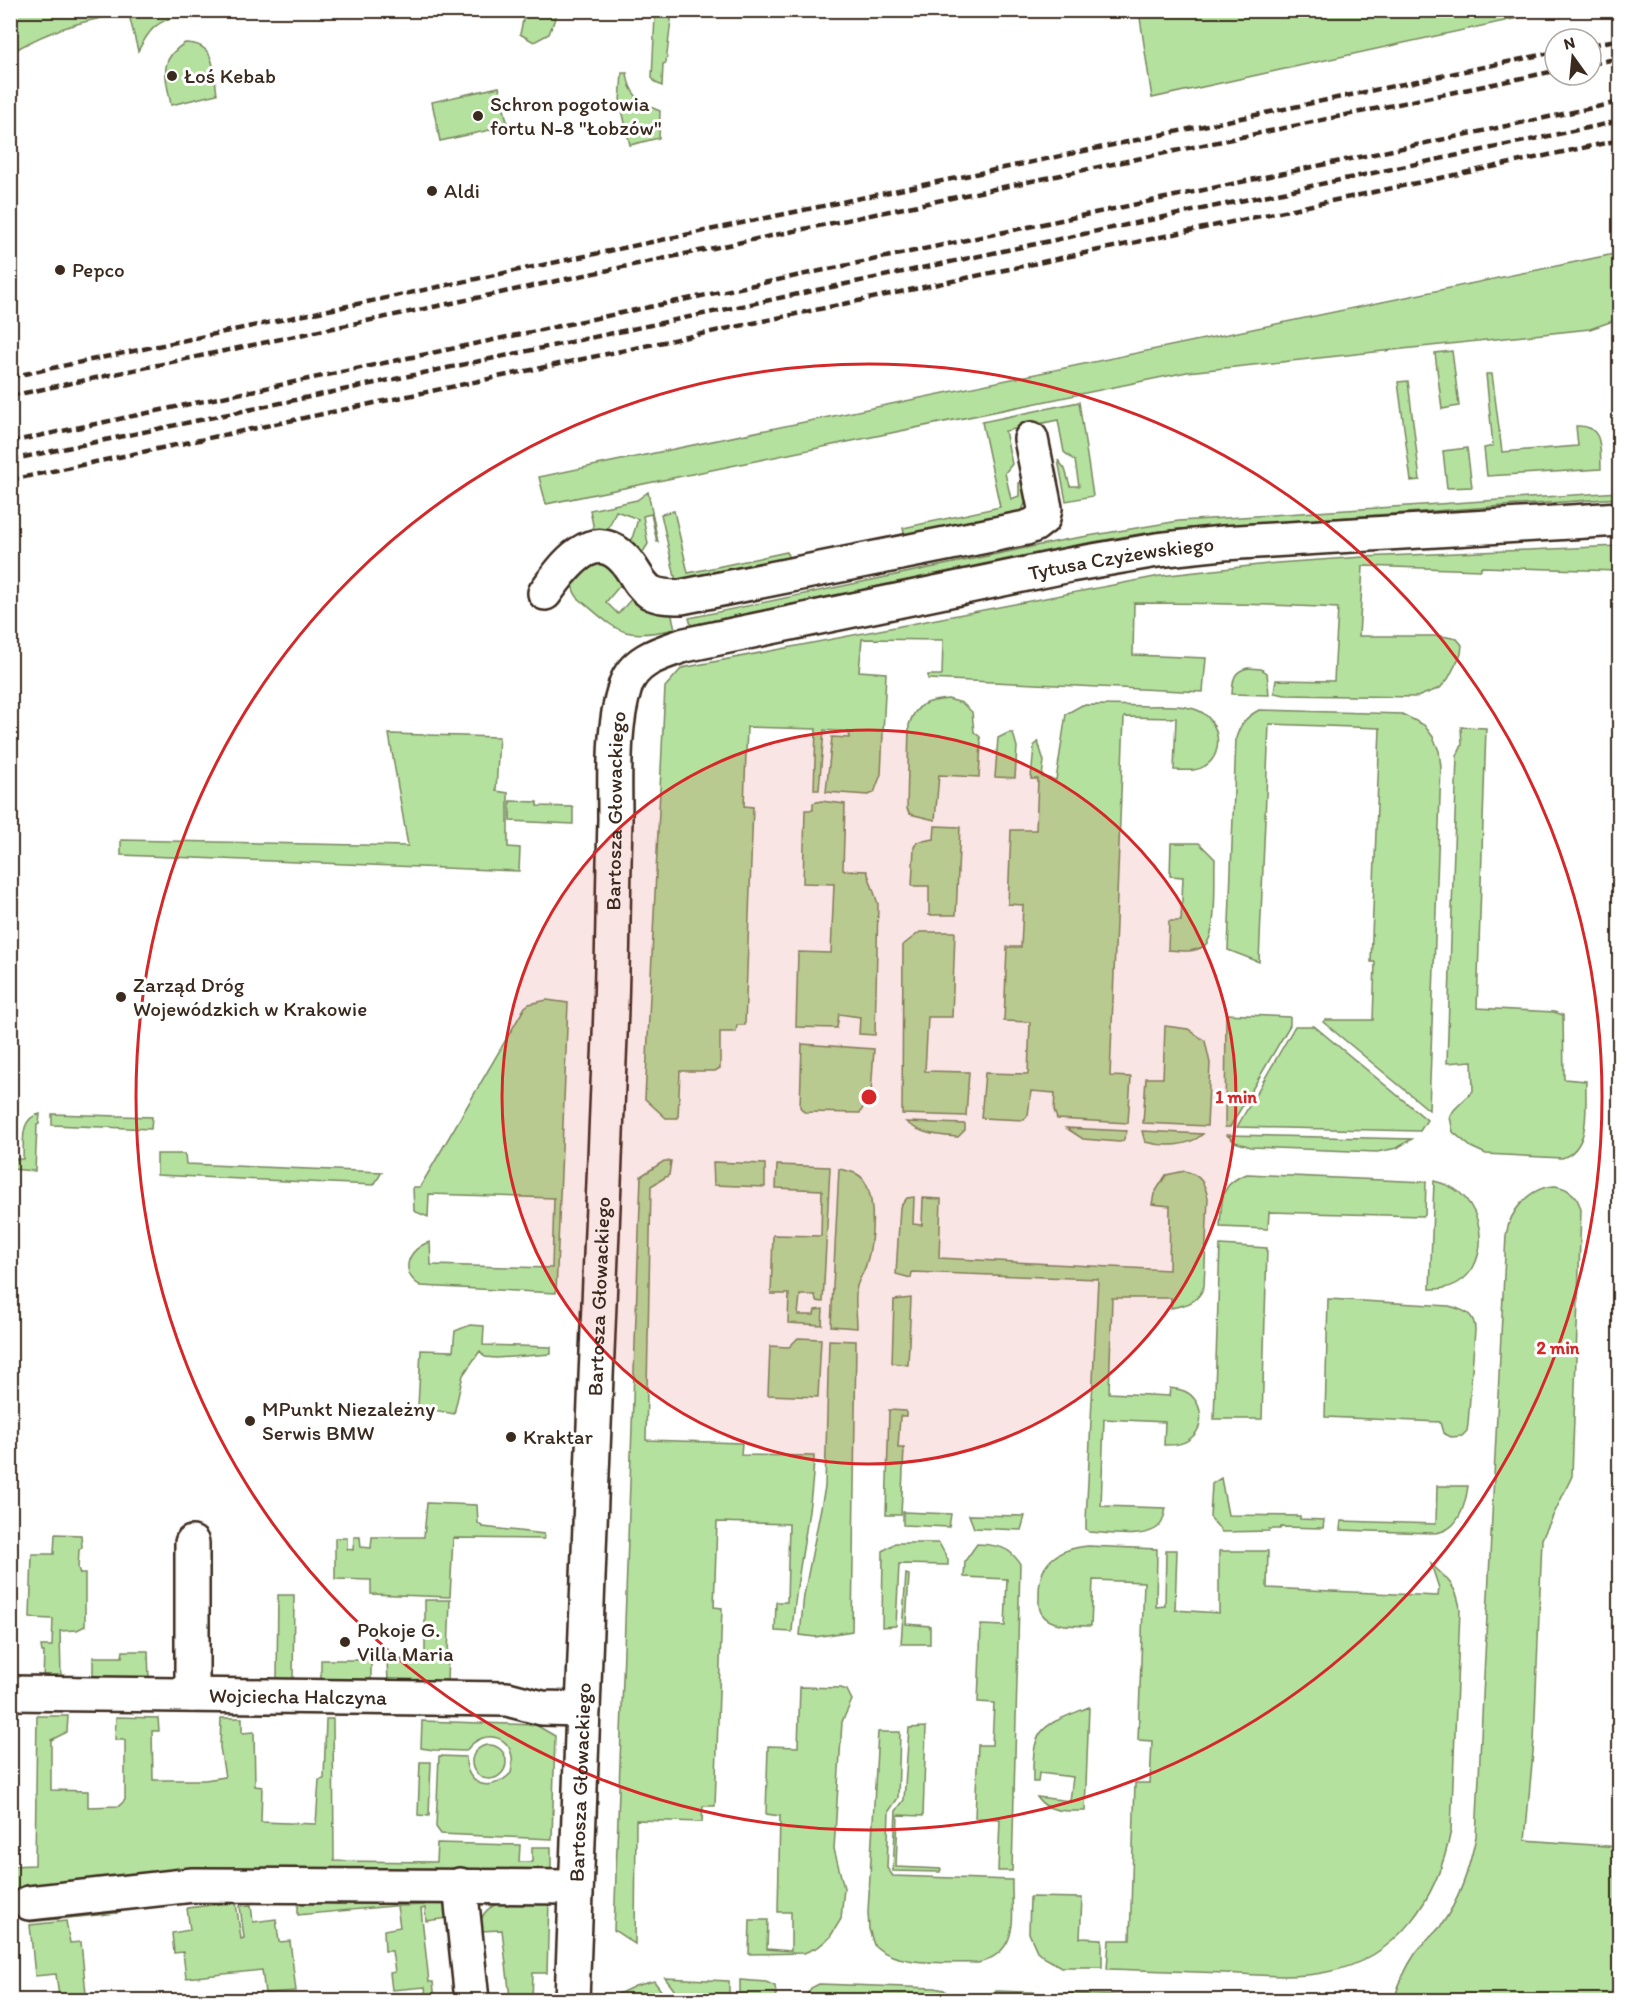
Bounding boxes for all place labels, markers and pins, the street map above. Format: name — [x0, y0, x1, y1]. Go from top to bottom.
place label: Łoś Kebab — [184, 63, 276, 88]
marker: Łoś Kebab — [165, 69, 179, 83]
place label: Schron pogotowia fortu N-8 "Łobzów" — [490, 91, 662, 140]
marker: Schron pogotowia fortu N-8 "Łobzów" — [471, 109, 485, 123]
place label: Aldi — [444, 178, 480, 203]
marker: Aldi — [425, 184, 439, 198]
place label: Pepco — [72, 257, 125, 282]
marker: Pepco — [53, 263, 67, 277]
place label: Zarząd Dróg Wojewódzkich w Krakowie — [133, 972, 367, 1021]
marker: Zarząd Dróg Wojewódzkich w Krakowie — [114, 990, 128, 1004]
centre of rings — [859, 1087, 879, 1107]
place label: MPunkt Niezależny Serwis BMW — [262, 1396, 435, 1445]
marker: MPunkt Niezależny Serwis BMW — [243, 1414, 257, 1428]
place label: Kraktar — [523, 1424, 593, 1449]
marker: Kraktar — [504, 1430, 518, 1444]
place label: Pokoje G. Villa Maria — [357, 1617, 454, 1666]
marker: Pokoje G. Villa Maria — [338, 1635, 352, 1649]

